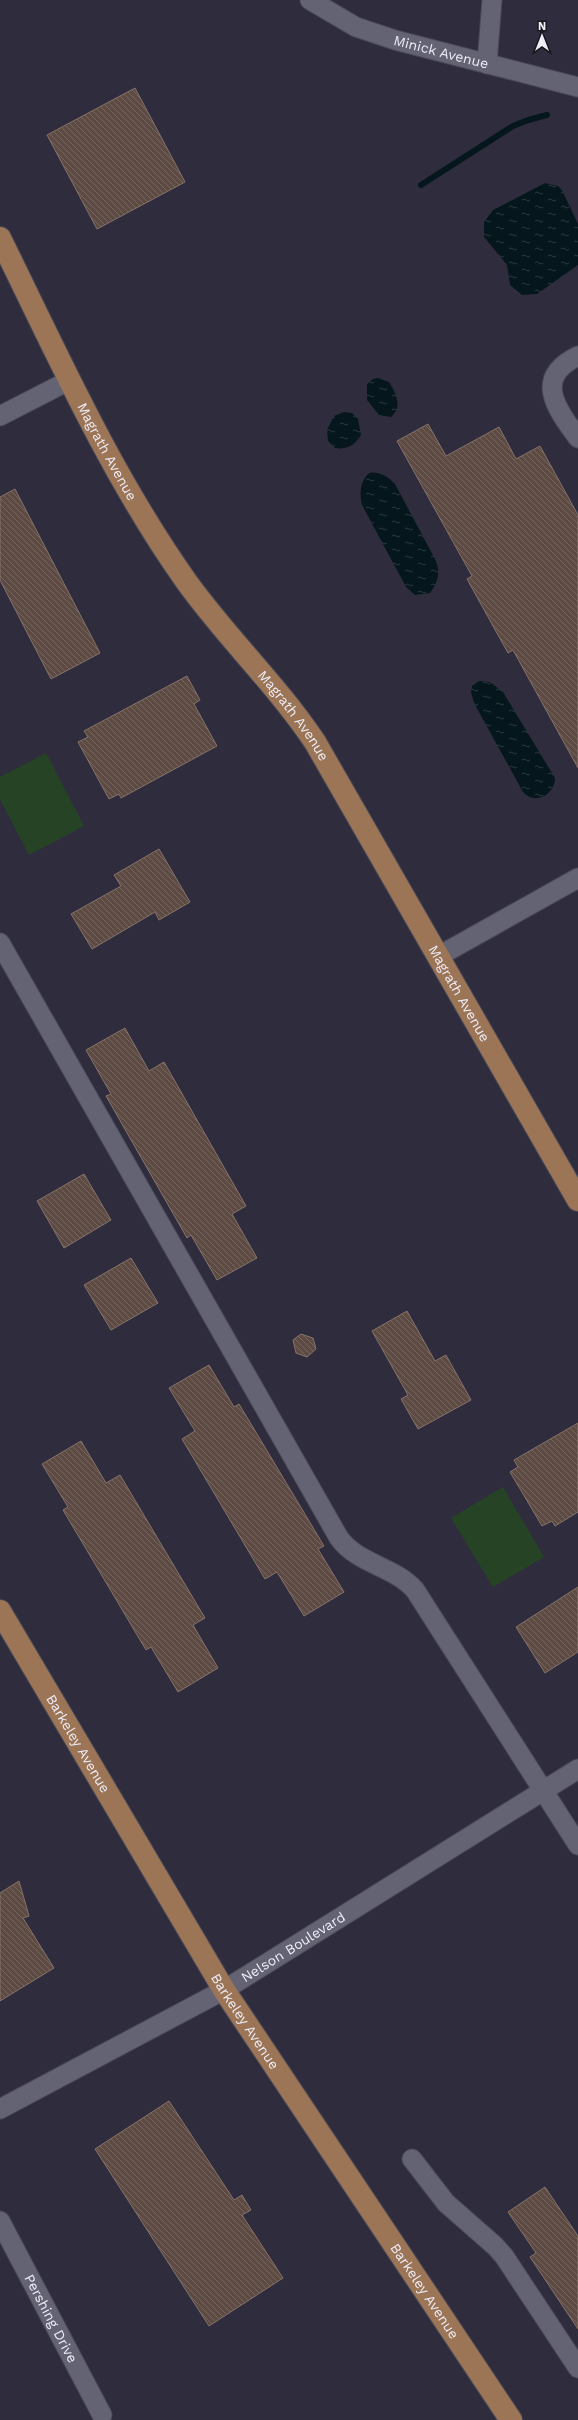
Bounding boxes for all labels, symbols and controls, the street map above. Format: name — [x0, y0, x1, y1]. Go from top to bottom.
north arrow — [522, 16, 562, 56]
text: N — [538, 20, 546, 33]
street label: Minick Avenue — [392, 32, 490, 72]
street label: Magrath Avenue — [74, 400, 140, 503]
street label: Magrath Avenue — [255, 667, 332, 764]
street label: Magrath Avenue — [425, 942, 493, 1045]
street label: Barkeley Avenue — [43, 1692, 114, 1796]
street label: Nelson Boulevard — [238, 1908, 348, 1985]
street label: Barkeley Avenue — [208, 1971, 282, 2072]
street label: Barkeley Avenue — [387, 2240, 462, 2342]
street label: Pershing Drive — [21, 2272, 81, 2365]

